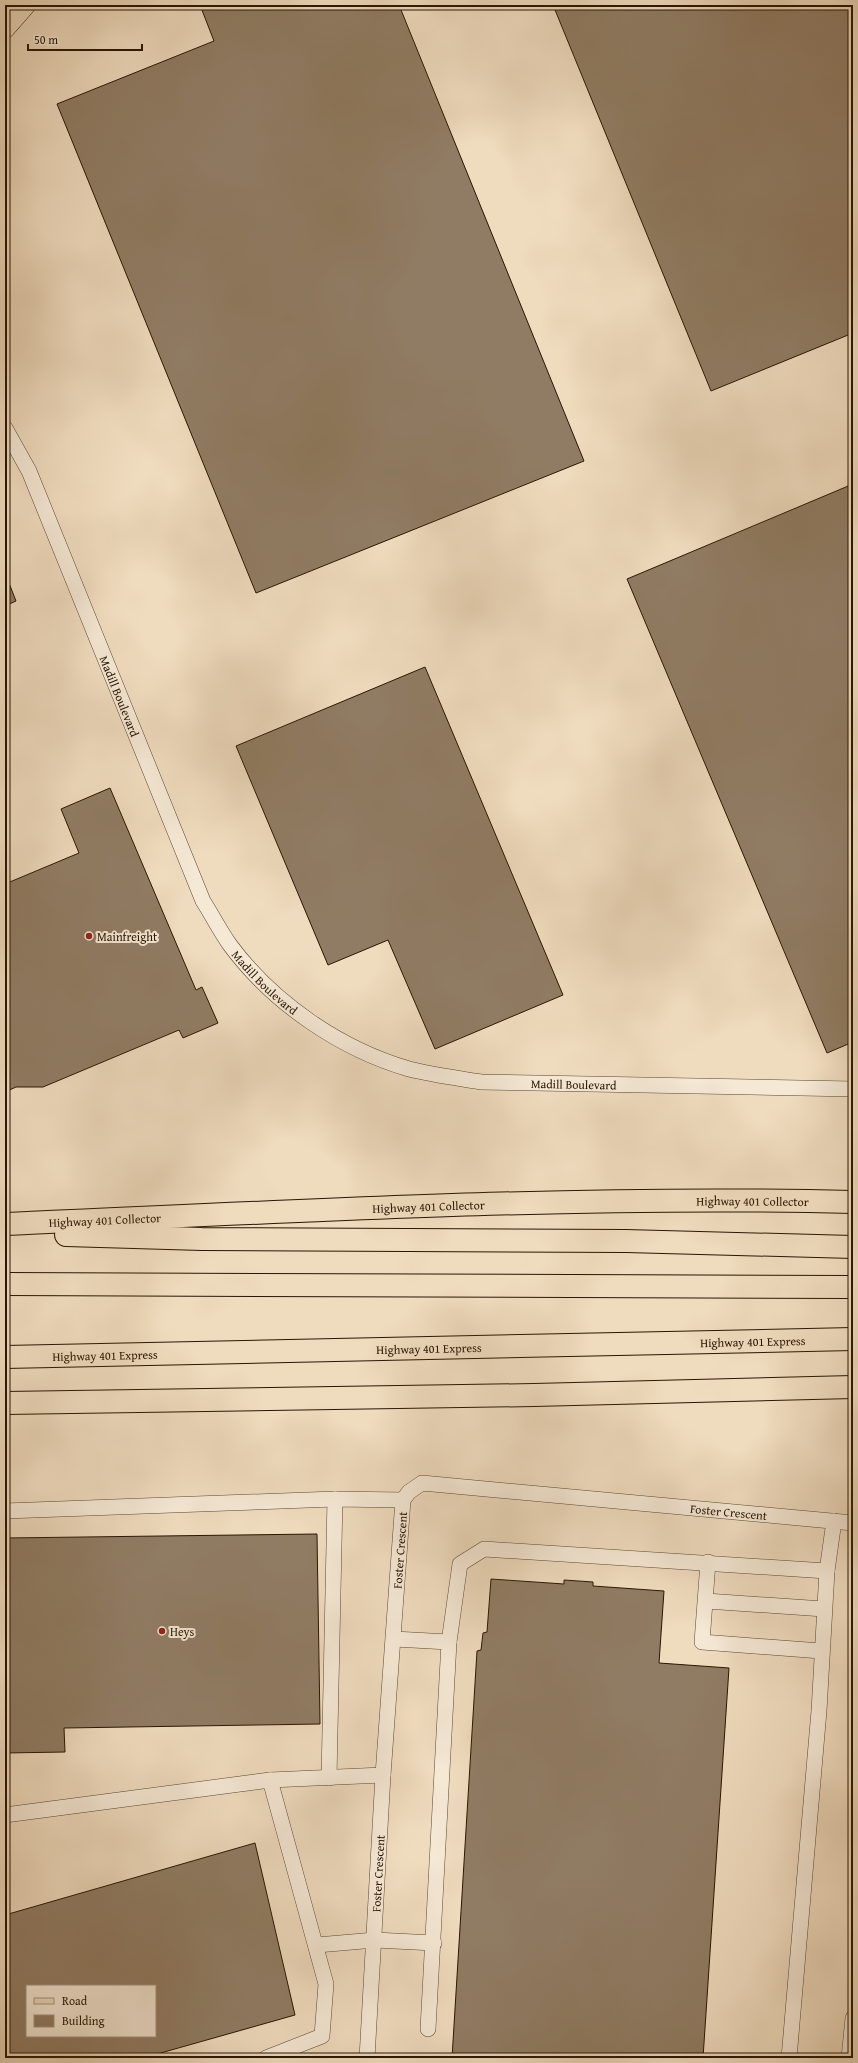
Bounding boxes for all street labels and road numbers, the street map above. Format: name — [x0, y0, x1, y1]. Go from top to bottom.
street label: Madill Boulevard — [96, 653, 144, 740]
street label: Madill Boulevard — [228, 946, 302, 1019]
street label: Madill Boulevard — [531, 1074, 617, 1093]
street label: Highway 401 Collector — [696, 1192, 809, 1210]
street label: Highway 401 Collector — [372, 1196, 485, 1216]
street label: Highway 401 Collector — [48, 1209, 161, 1231]
street label: Highway 401 Express — [700, 1332, 806, 1351]
street label: Highway 401 Express — [376, 1338, 482, 1358]
street label: Highway 401 Express — [52, 1345, 158, 1364]
street label: Foster Crescent — [689, 1499, 769, 1524]
street label: Foster Crescent — [388, 1510, 411, 1589]
street label: Foster Crescent — [367, 1833, 388, 1912]

